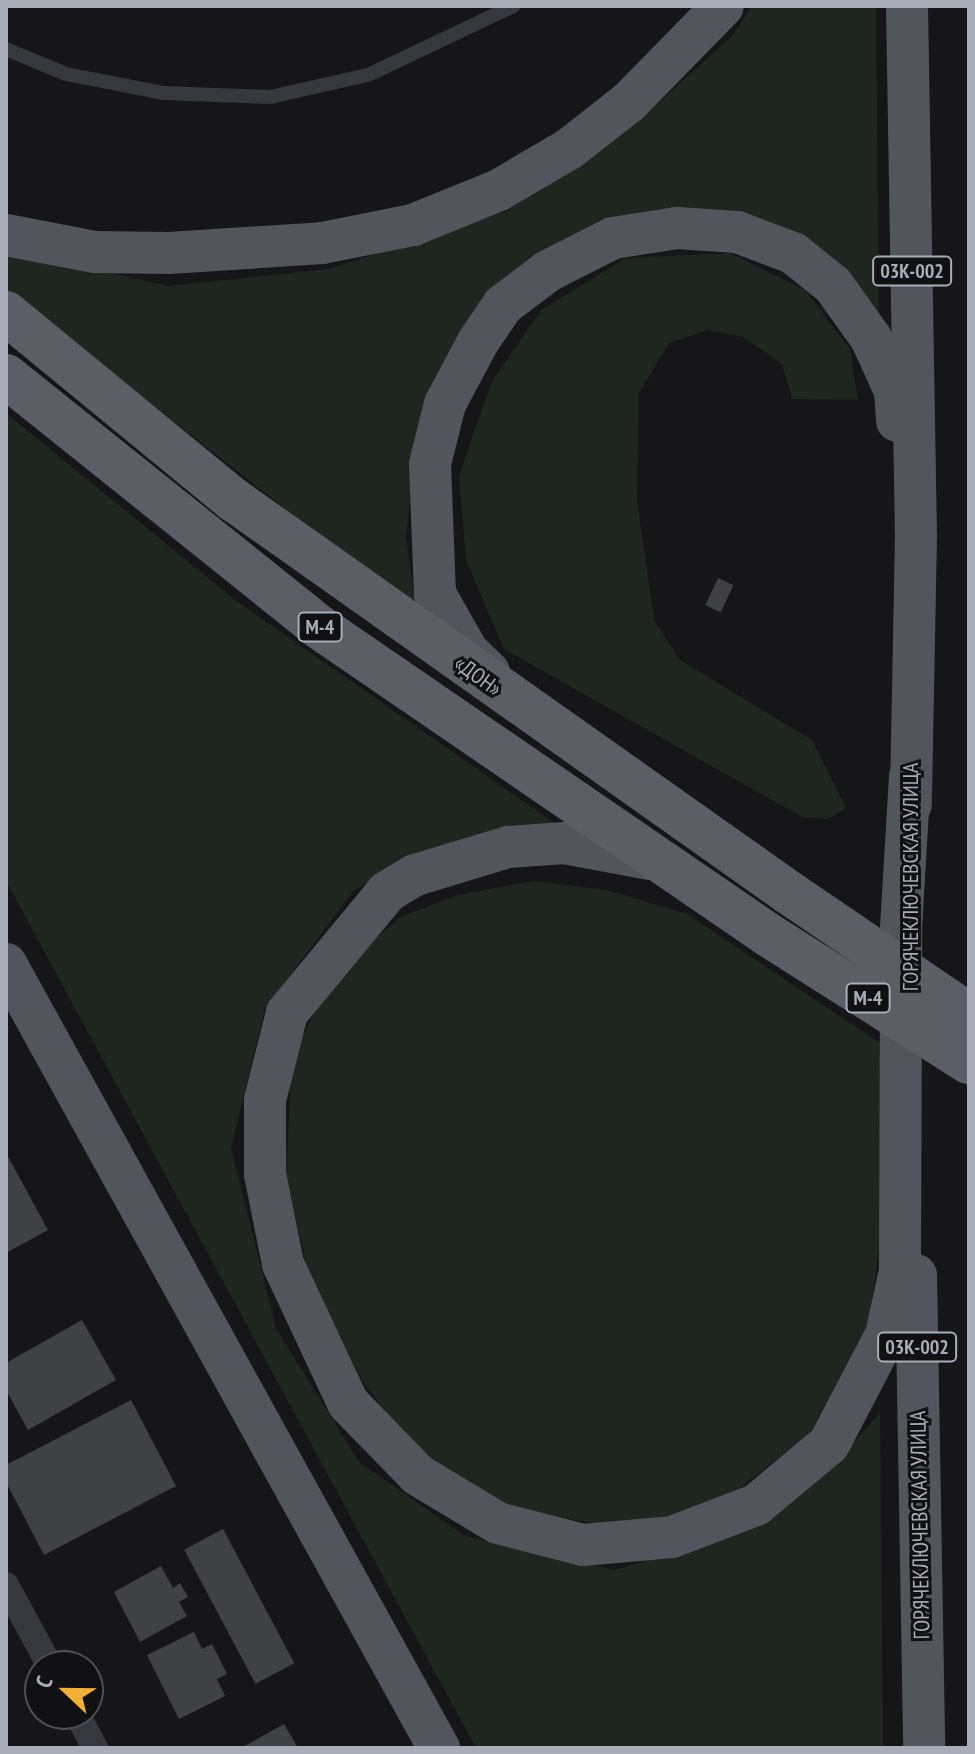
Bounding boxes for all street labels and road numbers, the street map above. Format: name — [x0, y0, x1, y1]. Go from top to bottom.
road number: 03К-002 — [872, 255, 952, 287]
road number: М-4 — [296, 611, 344, 643]
street label: «ДОН» — [449, 650, 507, 702]
street label: ГОРЯЧЕКЛЮЧЕВСКАЯ УЛИЦА — [898, 762, 924, 992]
road number: М-4 — [844, 982, 892, 1014]
road number: 03К-002 — [877, 1331, 957, 1363]
street label: ГОРЯЧЕКЛЮЧЕВСКАЯ УЛИЦА — [905, 1410, 935, 1640]

